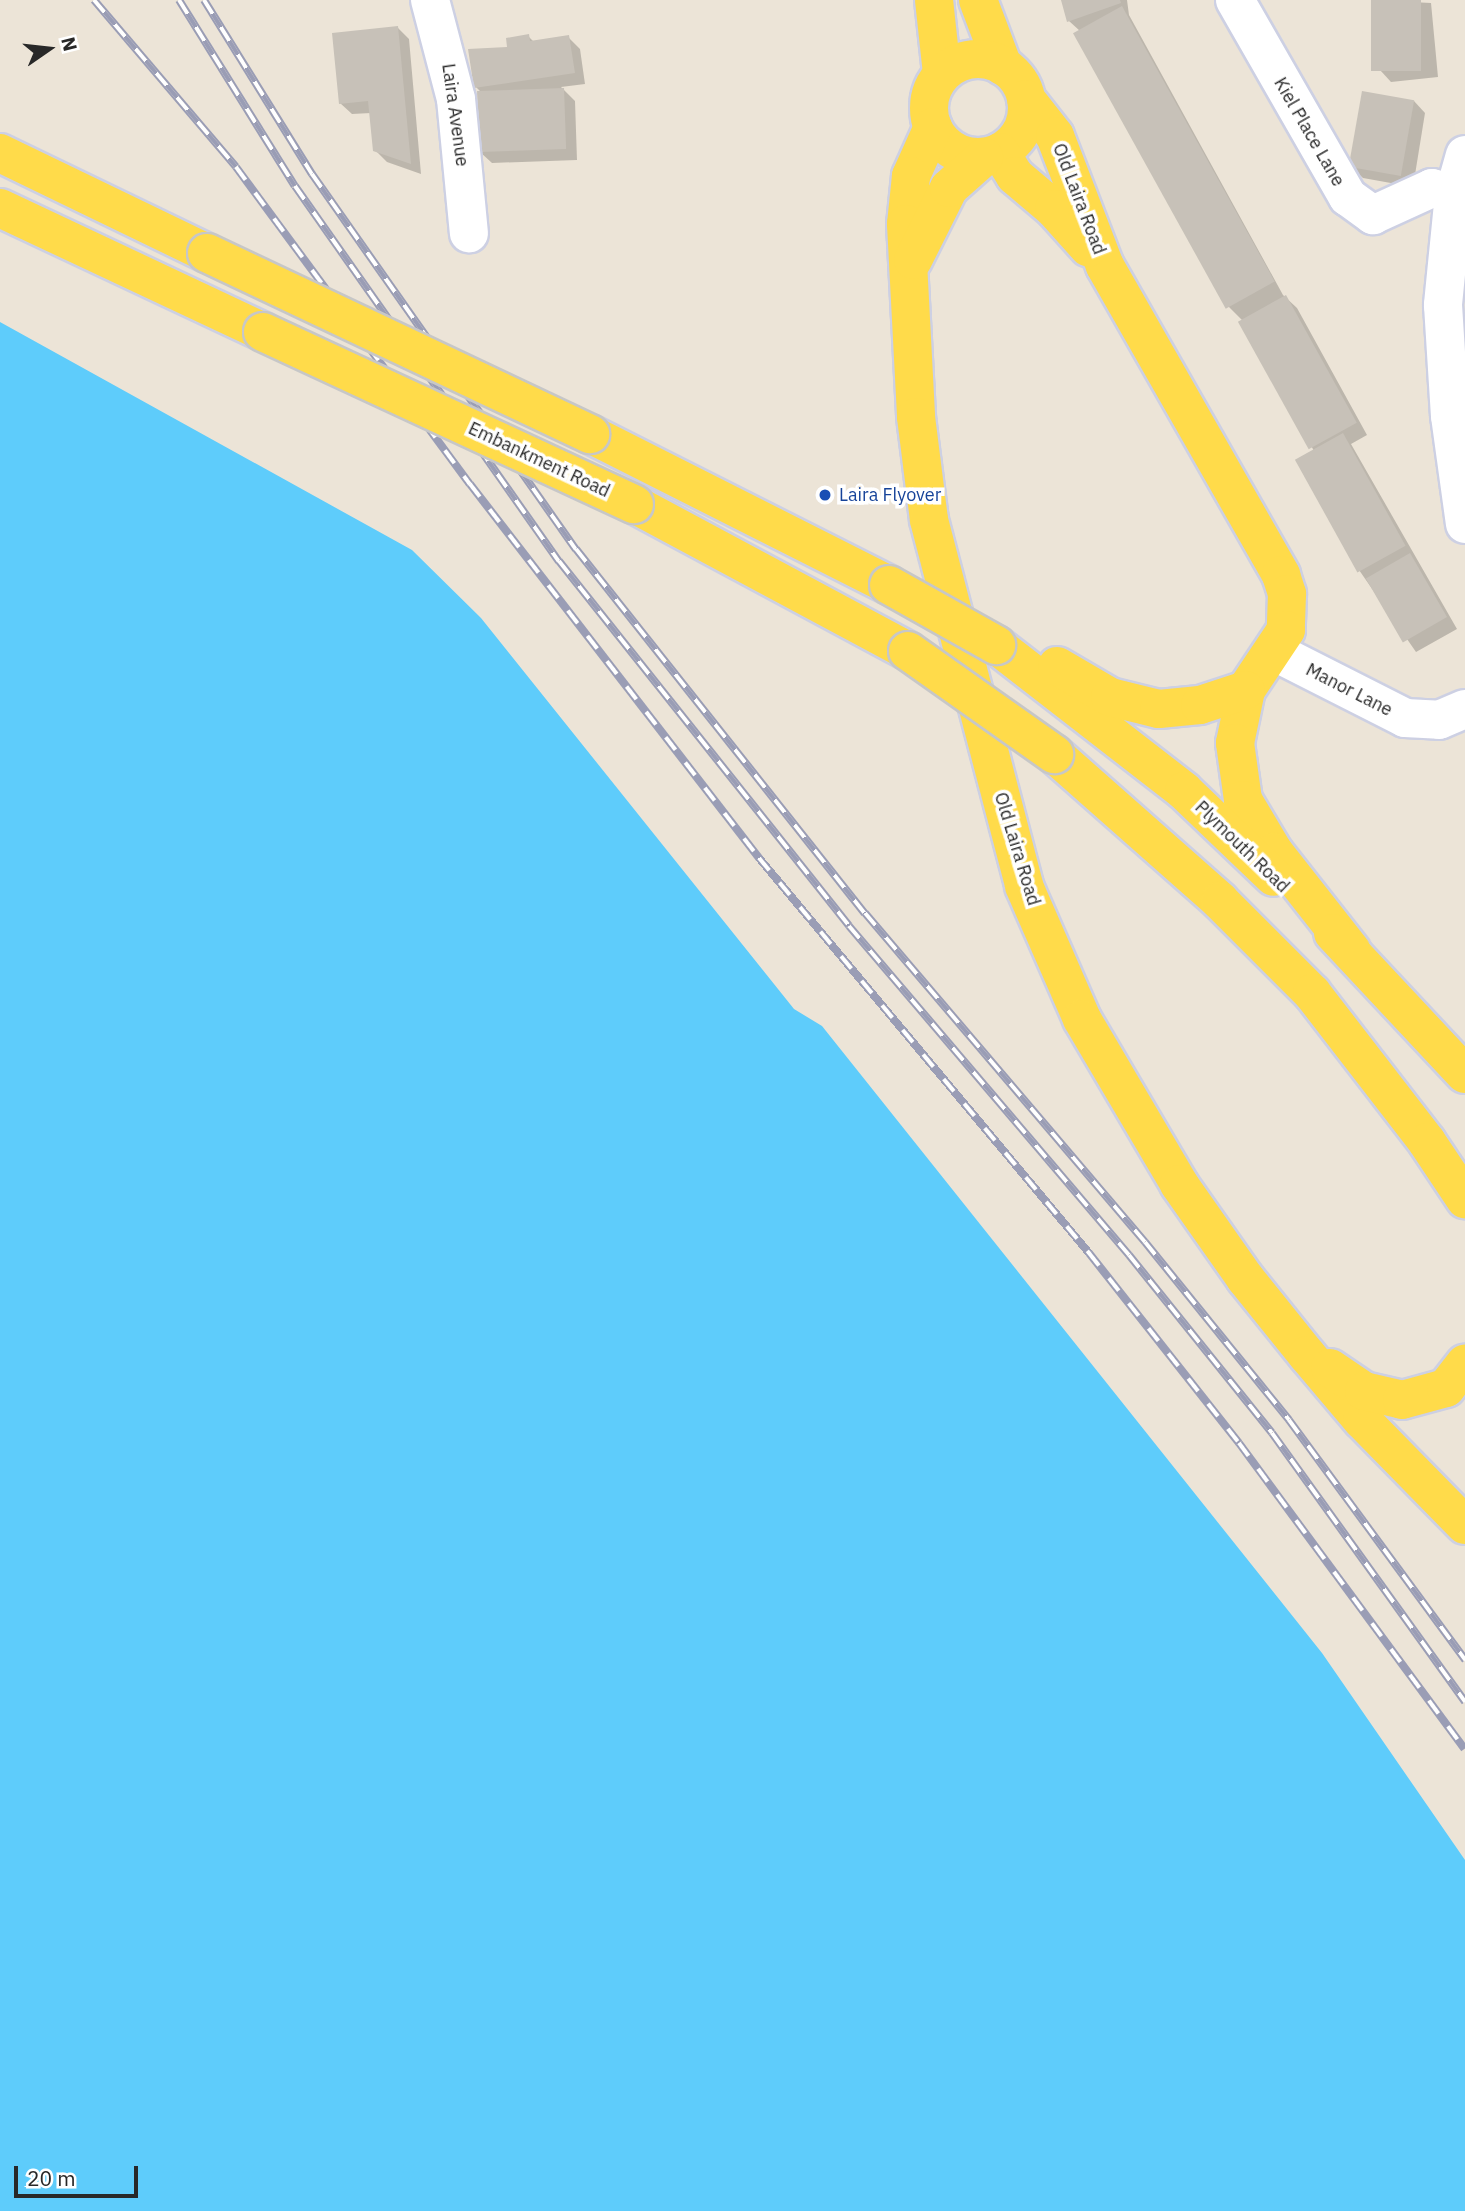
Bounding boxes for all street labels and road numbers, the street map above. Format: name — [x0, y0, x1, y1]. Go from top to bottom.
street label: Laira Avenue — [437, 62, 473, 168]
street label: Kiel Place Lane — [1269, 74, 1349, 190]
street label: Old Laira Road — [1048, 140, 1110, 258]
street label: Embankment Road — [465, 418, 613, 502]
street label: Manor Lane — [1302, 659, 1396, 721]
street label: Old Laira Road — [990, 790, 1044, 908]
street label: Plymouth Road — [1190, 797, 1294, 897]

